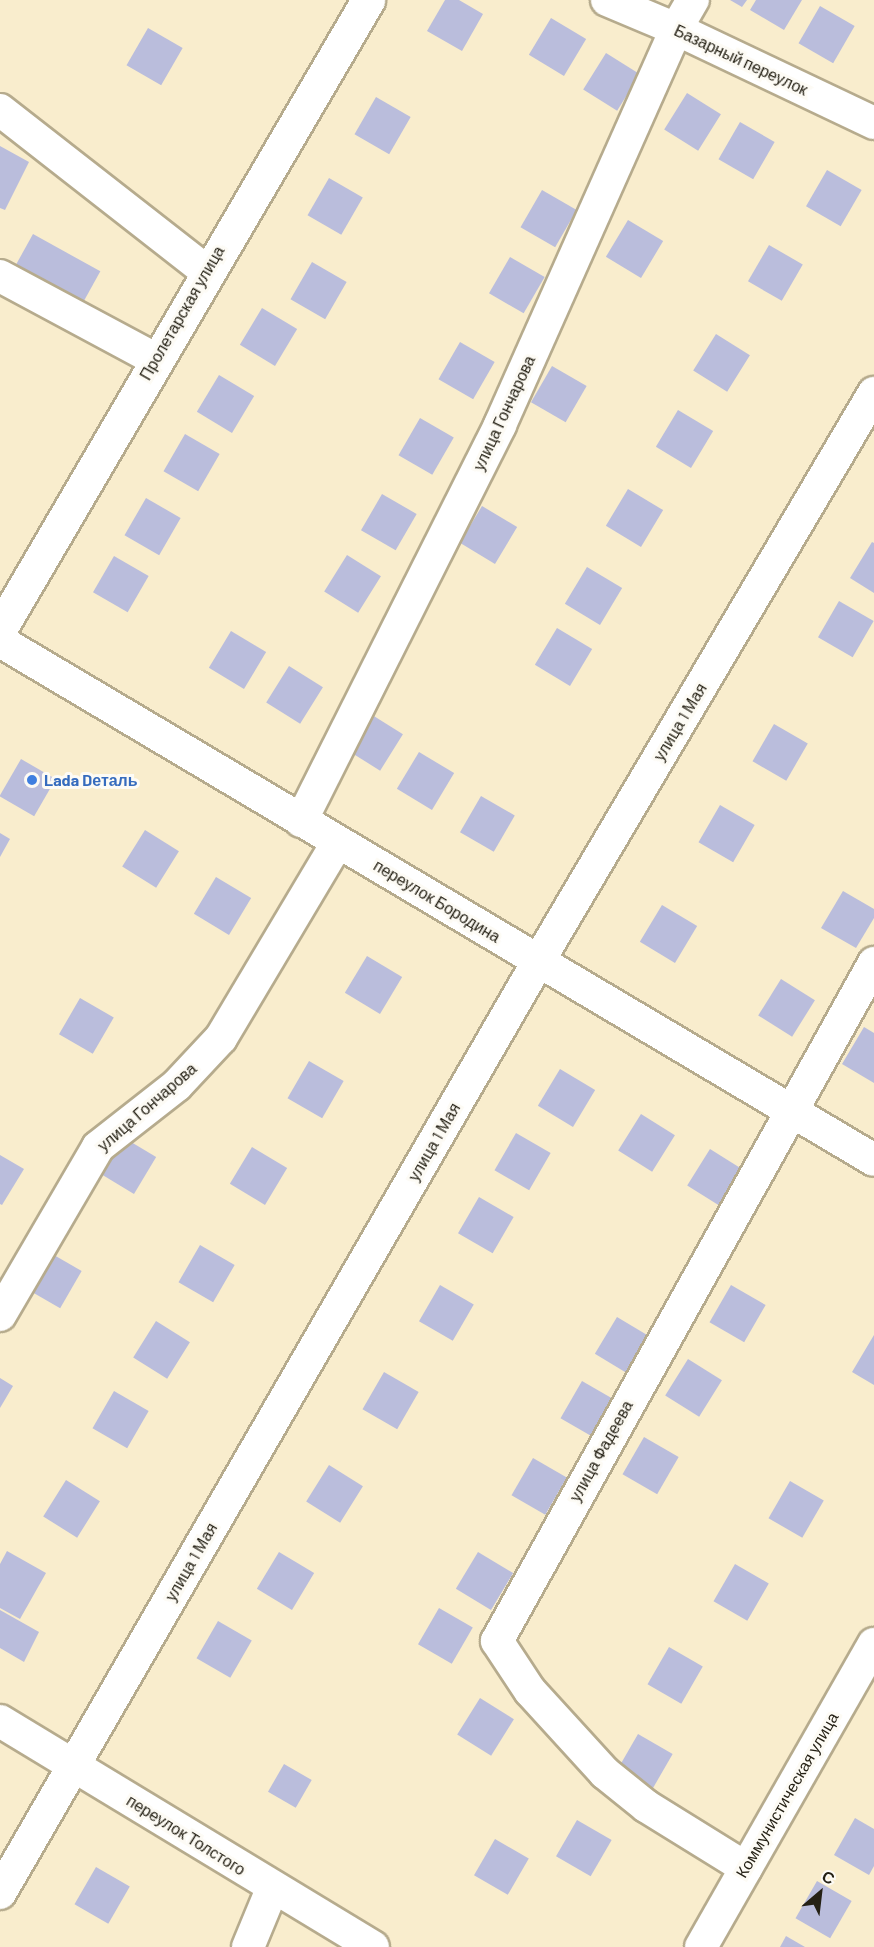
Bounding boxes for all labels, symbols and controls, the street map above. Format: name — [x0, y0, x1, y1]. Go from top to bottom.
street label: Базарный переулок — [671, 21, 811, 99]
street label: Пролетарская улица — [136, 243, 228, 383]
street label: улица Гончарова — [469, 352, 539, 474]
street label: улица 1 Мая — [649, 680, 711, 764]
place label: Lada Dеталь — [44, 770, 138, 790]
marker: Lada Dеталь — [25, 773, 39, 787]
street label: переулок Бородина — [370, 856, 504, 946]
street label: улица Гончарова — [94, 1059, 200, 1155]
street label: улица 1 Мая — [404, 1100, 464, 1184]
street label: улица Фадеева — [565, 1397, 637, 1505]
street label: улица 1 Мая — [161, 1520, 221, 1604]
street label: Коммунистическая улица — [732, 1709, 842, 1881]
street label: переулок Толстого — [123, 1791, 249, 1879]
north arrow — [790, 1863, 850, 1923]
text: С — [819, 1866, 838, 1888]

